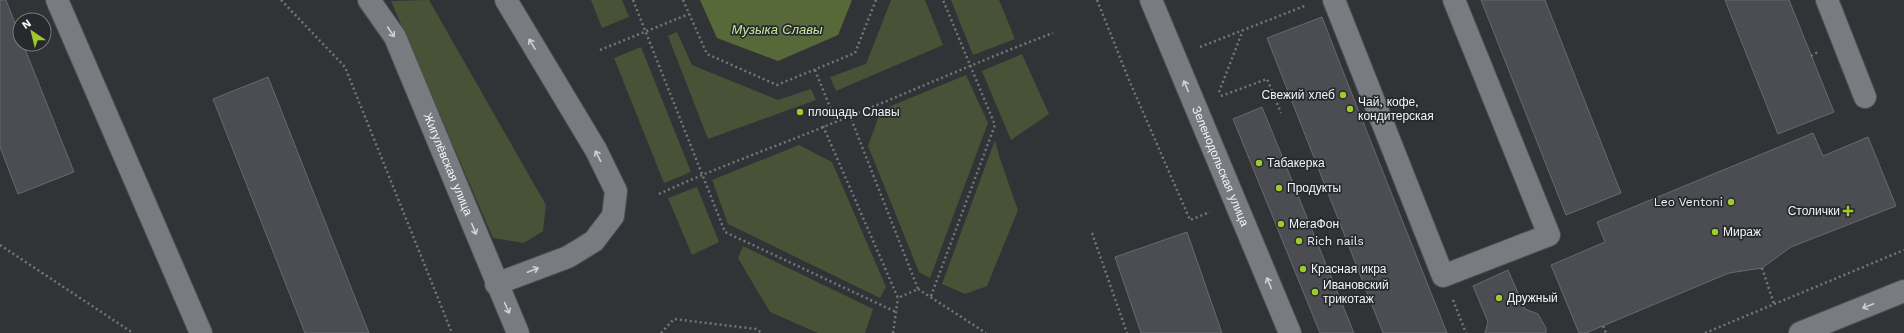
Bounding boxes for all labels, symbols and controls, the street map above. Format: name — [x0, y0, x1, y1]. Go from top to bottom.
north arrow — [12, 12, 52, 52]
text: N — [19, 17, 34, 32]
water label: Музыка Славы — [731, 22, 823, 37]
one-way arrow — [387, 26, 395, 37]
one-way arrow — [528, 38, 536, 50]
one-way arrow — [1182, 81, 1189, 93]
place label: Свежий хлеб — [1262, 88, 1335, 102]
marker: Свежий хлеб — [1338, 90, 1348, 100]
place label: Чай, кофе, кондитерская — [1358, 95, 1434, 123]
street label: Зеленодольская улица — [1189, 104, 1252, 229]
marker: Чай, кофе, кондитерская — [1345, 104, 1355, 114]
place label: площадь Славы — [808, 105, 900, 119]
marker: площадь Славы — [795, 107, 805, 117]
street label: Жигулёвская улица — [420, 111, 476, 218]
one-way arrow — [594, 150, 602, 162]
place label: Табакерка — [1267, 156, 1325, 170]
marker: Табакерка — [1254, 158, 1264, 168]
place label: Продукты — [1287, 181, 1341, 195]
marker: Продукты — [1274, 183, 1284, 193]
place label: Leo Ventoni — [1654, 195, 1723, 209]
marker: Leo Ventoni — [1726, 197, 1736, 207]
place label: Столички — [1788, 204, 1840, 218]
marker: Столички — [1843, 206, 1853, 216]
place label: МегаФон — [1289, 217, 1339, 231]
marker: МегаФон — [1276, 219, 1286, 229]
one-way arrow — [471, 223, 478, 235]
place label: Мираж — [1723, 225, 1761, 239]
marker: Мираж — [1710, 227, 1720, 237]
place label: Rich nails — [1307, 234, 1364, 248]
marker: Rich nails — [1294, 236, 1304, 246]
place label: Красная икра — [1311, 262, 1387, 276]
marker: Красная икра — [1298, 264, 1308, 274]
one-way arrow — [526, 265, 538, 273]
one-way arrow — [1265, 278, 1272, 290]
place label: Ивановский трикотаж — [1323, 278, 1389, 306]
marker: Ивановский трикотаж — [1310, 287, 1320, 297]
place label: Дружный — [1507, 291, 1558, 305]
marker: Дружный — [1494, 293, 1504, 303]
one-way arrow — [504, 302, 511, 314]
one-way arrow — [1862, 302, 1874, 310]

